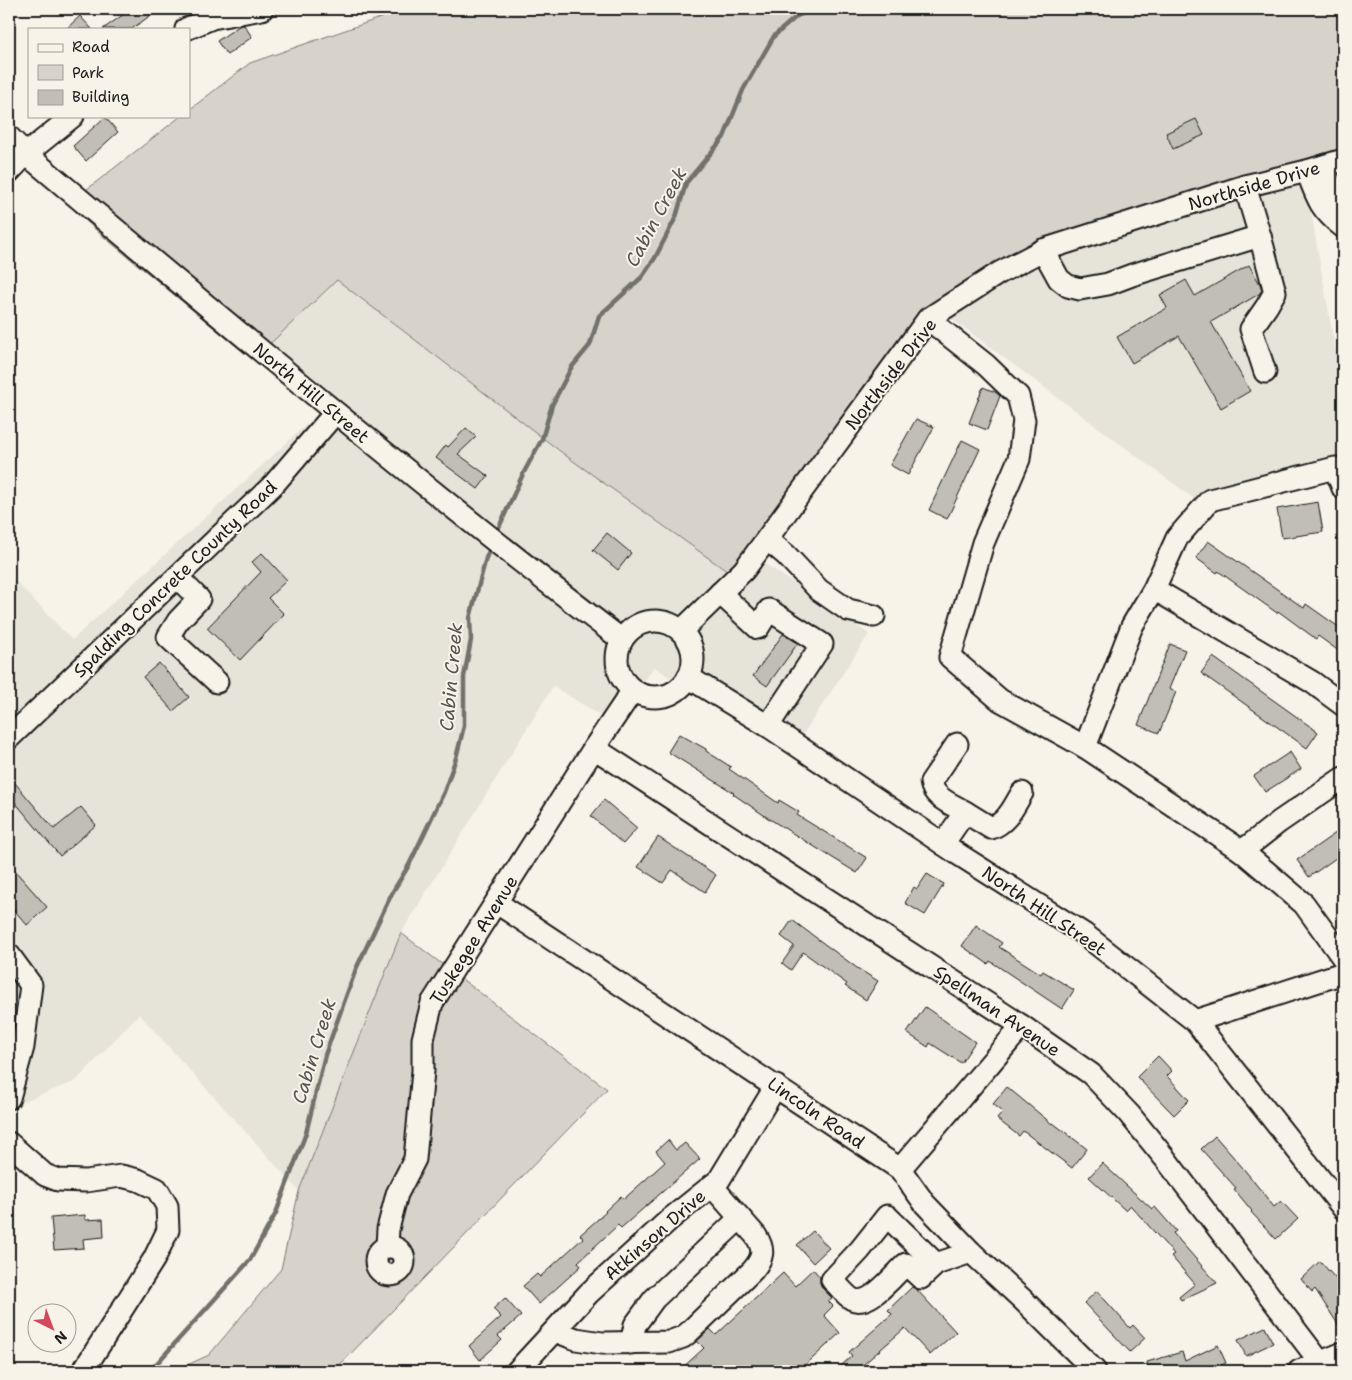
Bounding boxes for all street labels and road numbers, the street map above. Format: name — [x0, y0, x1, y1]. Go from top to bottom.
street label: Northside Drive — [1185, 156, 1323, 216]
street label: Northside Drive — [840, 313, 942, 435]
street label: North Hill Street — [248, 337, 374, 449]
street label: Spalding Concrete County Road — [68, 475, 282, 683]
street label: North Hill Street — [977, 861, 1111, 962]
street label: Tuskegee Avenue — [425, 871, 523, 1009]
street label: Spellman Avenue — [929, 960, 1065, 1062]
street label: Lincoln Road — [763, 1072, 869, 1154]
street label: Atkinson Drive — [599, 1184, 711, 1286]

